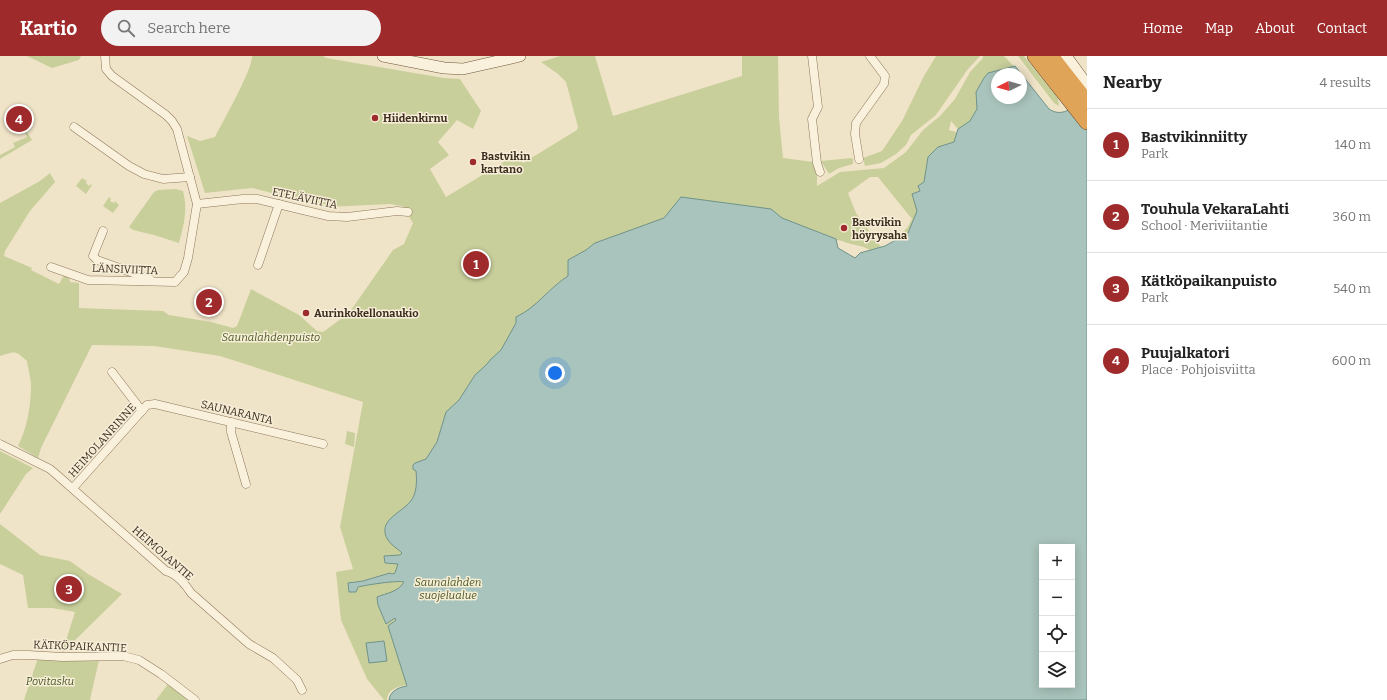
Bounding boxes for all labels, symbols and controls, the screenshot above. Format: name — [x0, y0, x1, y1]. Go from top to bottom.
search box — [101, 10, 381, 46]
text: Kartio — [20, 17, 77, 40]
icon: search — [115, 17, 137, 39]
text: Search here — [147, 19, 231, 37]
text: Home — [1143, 20, 1183, 37]
text: Map — [1205, 20, 1233, 37]
text: About — [1255, 20, 1295, 37]
text: Contact — [1317, 20, 1367, 37]
north arrow — [991, 68, 1027, 104]
text: Nearby — [1103, 72, 1162, 93]
text: 4 results — [1319, 75, 1371, 90]
pin: 4 — [6, 104, 32, 134]
place label: Hiidenkirnu — [383, 112, 447, 125]
marker: Hiidenkirnu — [370, 113, 380, 123]
text: Bastvikinniitty — [1141, 128, 1247, 146]
text: 1 — [1113, 137, 1119, 152]
text: 140 m — [1335, 137, 1371, 152]
text: Park — [1141, 146, 1168, 161]
place label: Bastvikin kartano — [481, 150, 530, 176]
marker: Bastvikin kartano — [468, 157, 478, 167]
street label: ETELÄVIITTA — [271, 185, 339, 212]
text: Touhula VekaraLahti — [1141, 200, 1289, 218]
text: 2 — [1112, 209, 1120, 224]
text: 360 m — [1333, 209, 1371, 224]
place label: Bastvikin höyrysaha — [852, 216, 908, 242]
text: School · Meriviitantie — [1141, 218, 1268, 233]
marker: Bastvikin höyrysaha — [839, 223, 849, 233]
pin: 1 — [463, 249, 489, 279]
street label: LÄNSIVIITTA — [92, 262, 159, 277]
text: Kätköpaikanpuisto — [1141, 272, 1277, 290]
text: 3 — [1112, 281, 1120, 296]
text: 540 m — [1333, 281, 1371, 296]
pin: 2 — [196, 287, 222, 317]
text: Park — [1141, 290, 1168, 305]
place label: Aurinkokellonaukio — [314, 307, 419, 320]
marker: Aurinkokellonaukio — [301, 308, 311, 318]
park label: Saunalahdenpuisto — [222, 331, 320, 344]
text: Puujalkatori — [1141, 344, 1230, 362]
text: 4 — [1112, 353, 1120, 368]
text: 600 m — [1332, 353, 1371, 368]
text: Place · Pohjoisviitta — [1141, 362, 1256, 377]
your location — [545, 363, 565, 383]
street label: SAUNARANTA — [199, 398, 274, 427]
street label: HEIMOLANRINNE — [66, 401, 139, 480]
street label: HEIMOLANTIE — [130, 523, 196, 583]
map controls — [1039, 544, 1075, 688]
button: + — [1039, 544, 1075, 580]
pin: 3 — [56, 574, 82, 604]
park label: Saunalahden suojelualue — [415, 576, 482, 602]
button: − — [1039, 580, 1075, 616]
button: locate — [1039, 616, 1075, 652]
street label: KÄTKÖPAIKANTIE — [33, 638, 127, 655]
button: layers — [1039, 652, 1075, 688]
park label: Povitasku — [26, 675, 74, 688]

